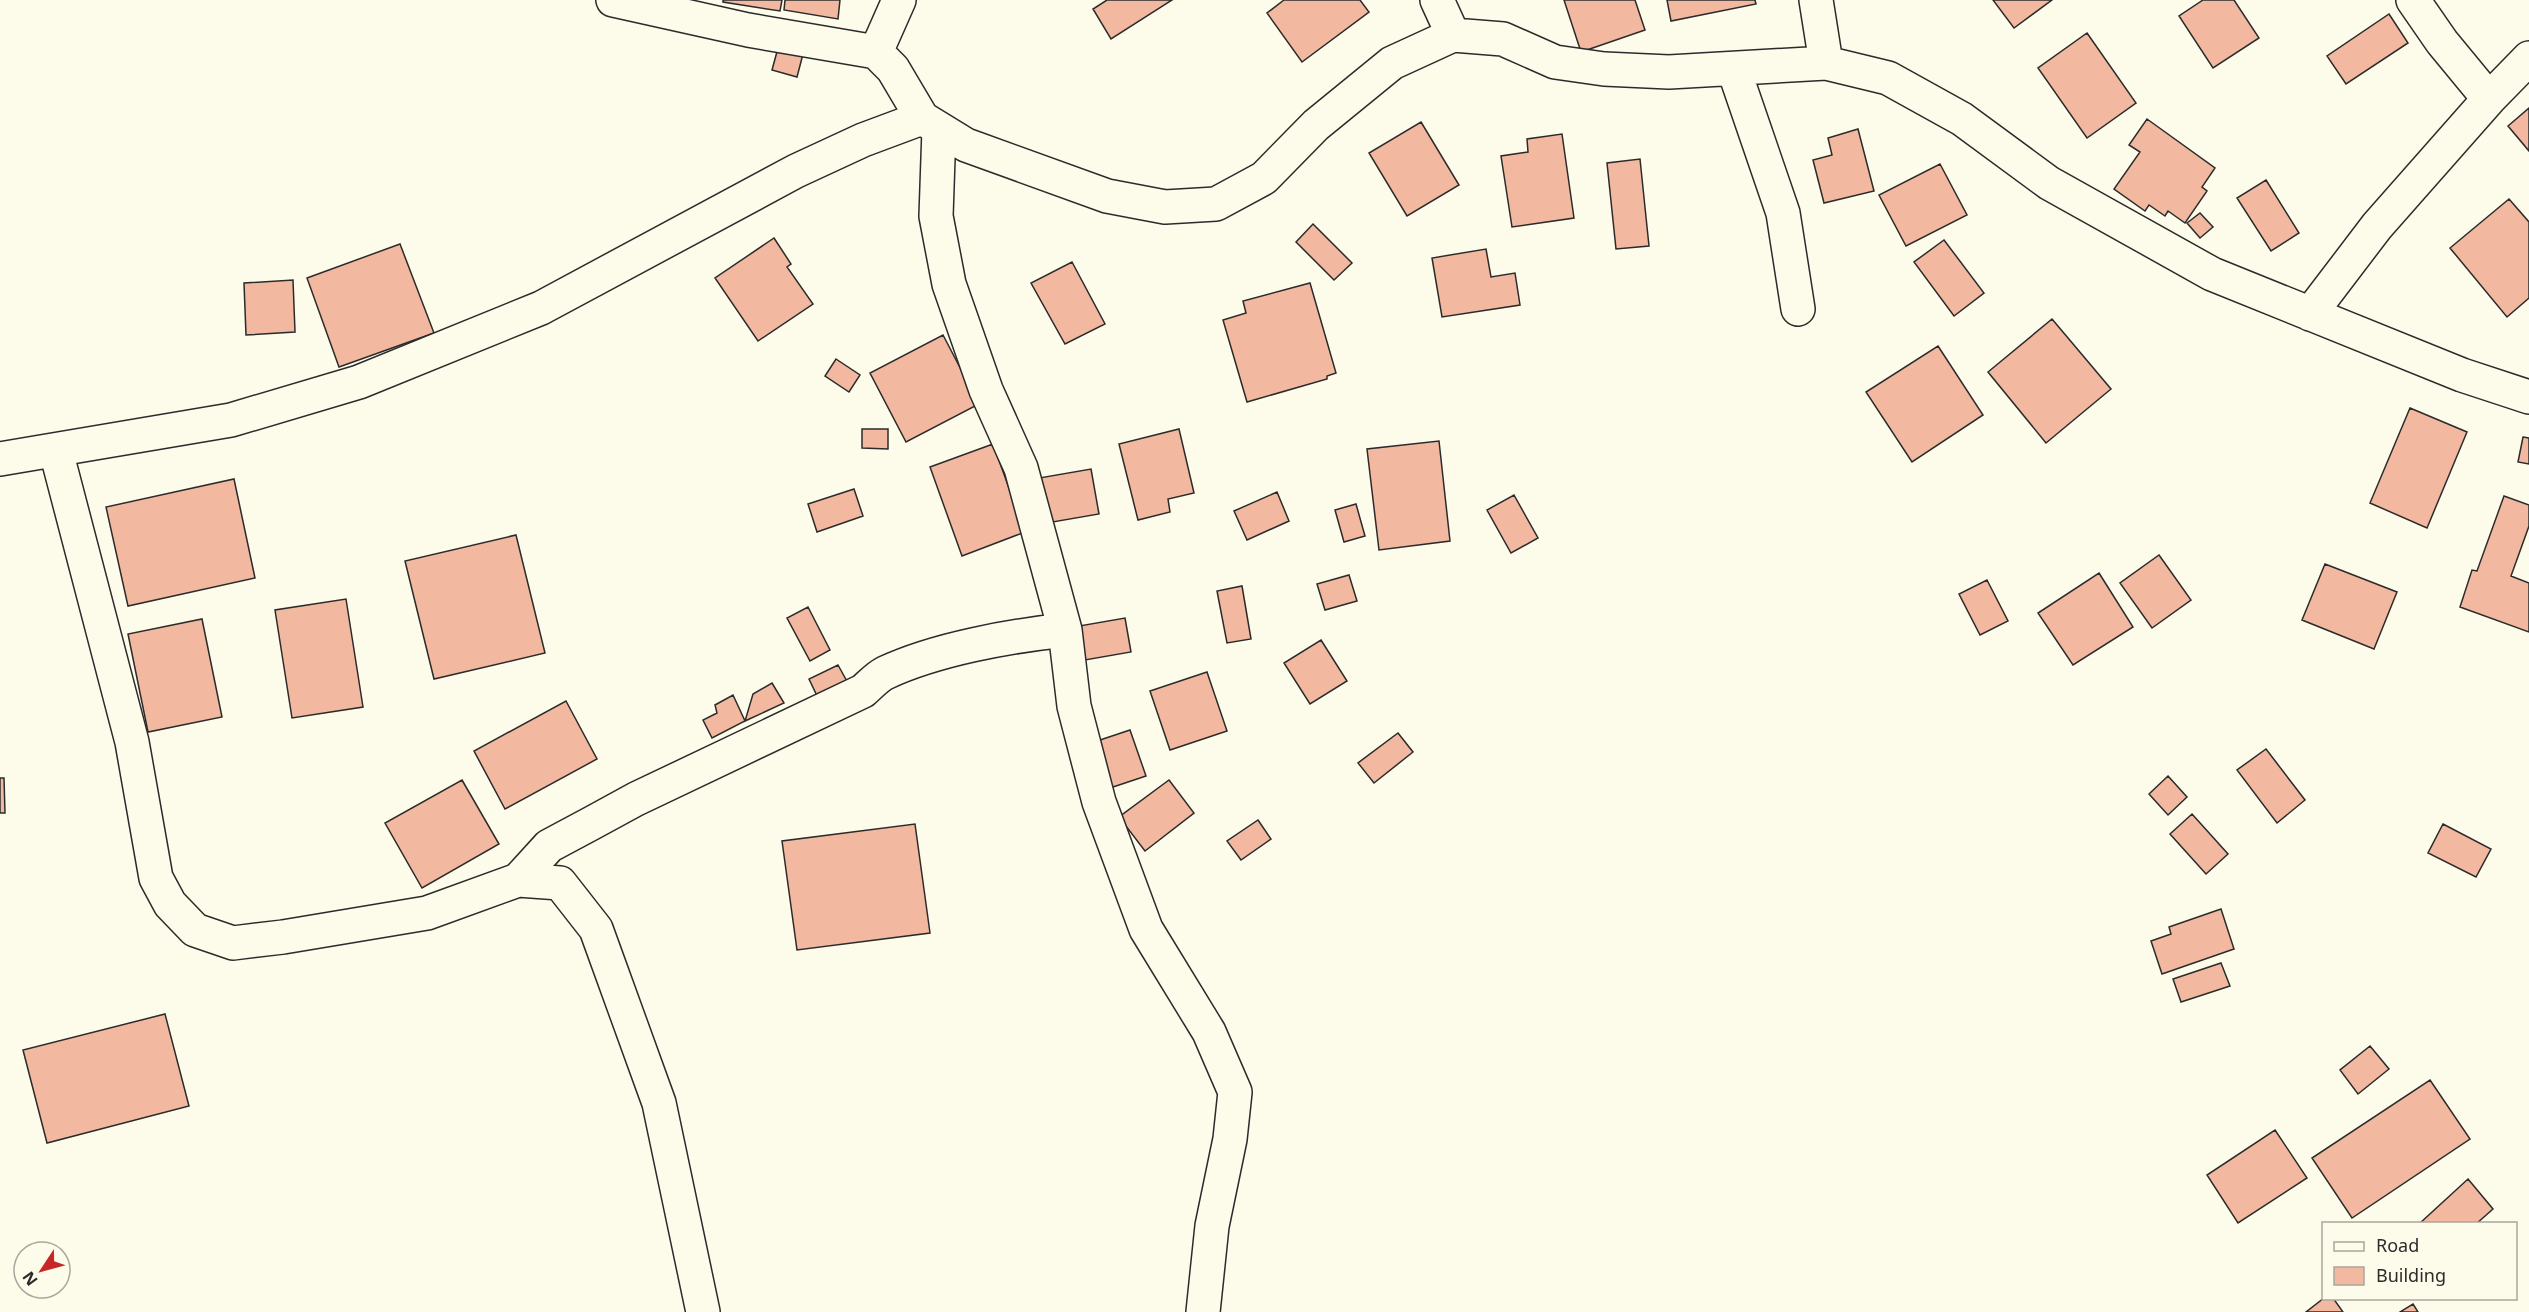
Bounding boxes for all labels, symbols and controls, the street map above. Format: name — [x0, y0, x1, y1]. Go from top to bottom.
legend — [2322, 1222, 2517, 1300]
text: Road — [2376, 1233, 2419, 1257]
north arrow — [12, 1240, 72, 1300]
text: Building — [2376, 1263, 2446, 1287]
text: N — [17, 1267, 43, 1291]

